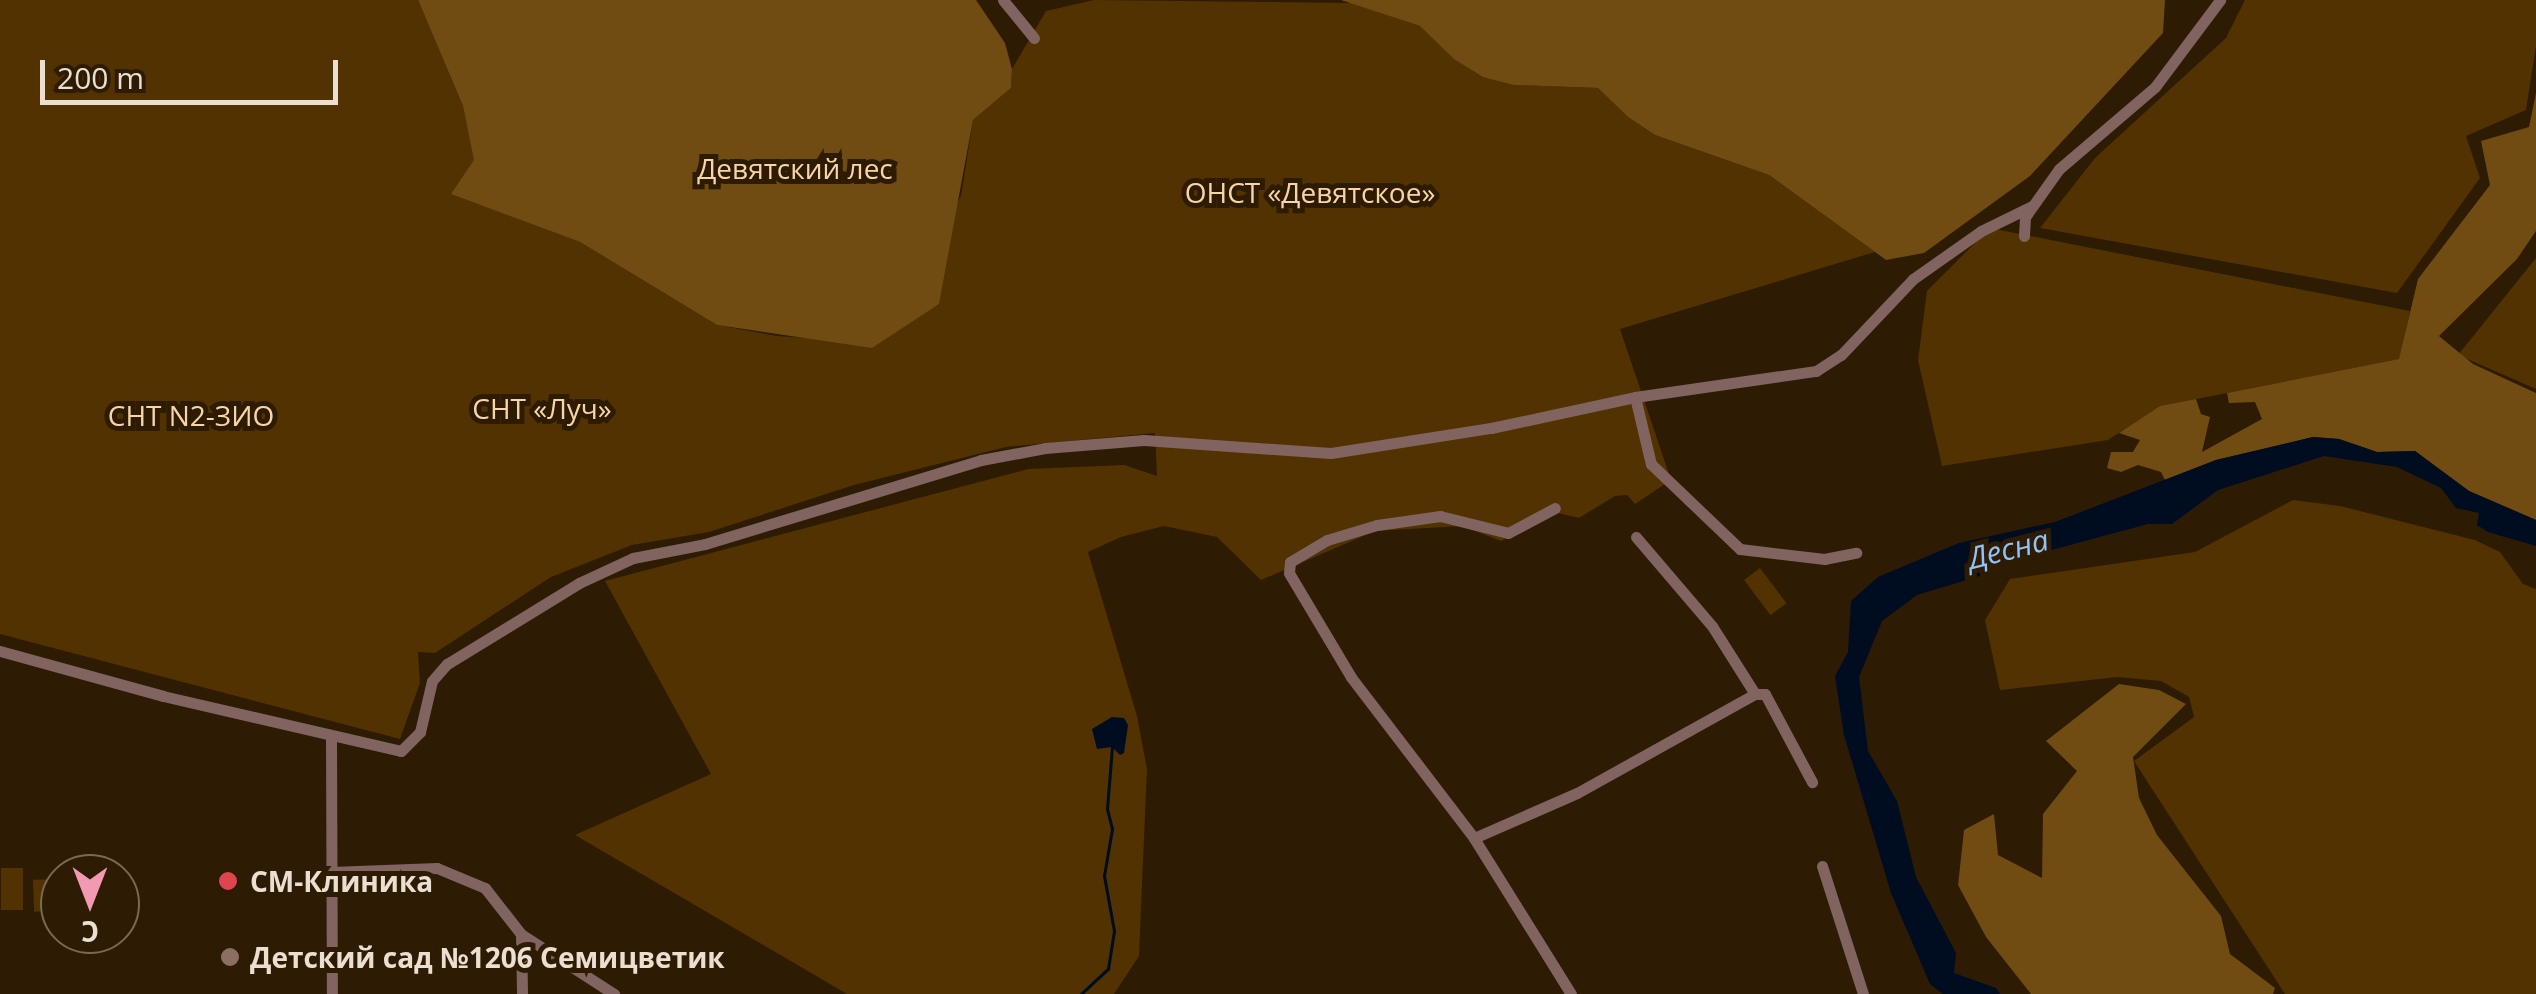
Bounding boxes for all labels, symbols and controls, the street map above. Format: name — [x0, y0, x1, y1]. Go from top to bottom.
scale bar — [45, 40, 342, 102]
text: 200 m — [57, 57, 144, 98]
park label: Девятский лес — [697, 151, 893, 185]
park label: ОНСТ «Девятское» — [1185, 175, 1435, 209]
park label: СНТ «Луч» — [472, 391, 612, 425]
park label: СНТ N2-ЗИО — [108, 398, 274, 432]
water label: Десна — [1964, 522, 2052, 576]
north arrow — [40, 854, 140, 954]
place label: СМ-Клиника — [250, 864, 433, 898]
marker: СМ-Клиника — [215, 868, 241, 894]
text: С — [81, 913, 99, 951]
place label: Детский сад №1206 Семицветик — [250, 940, 725, 974]
marker: Детский сад №1206 Семицветик — [219, 946, 241, 968]

